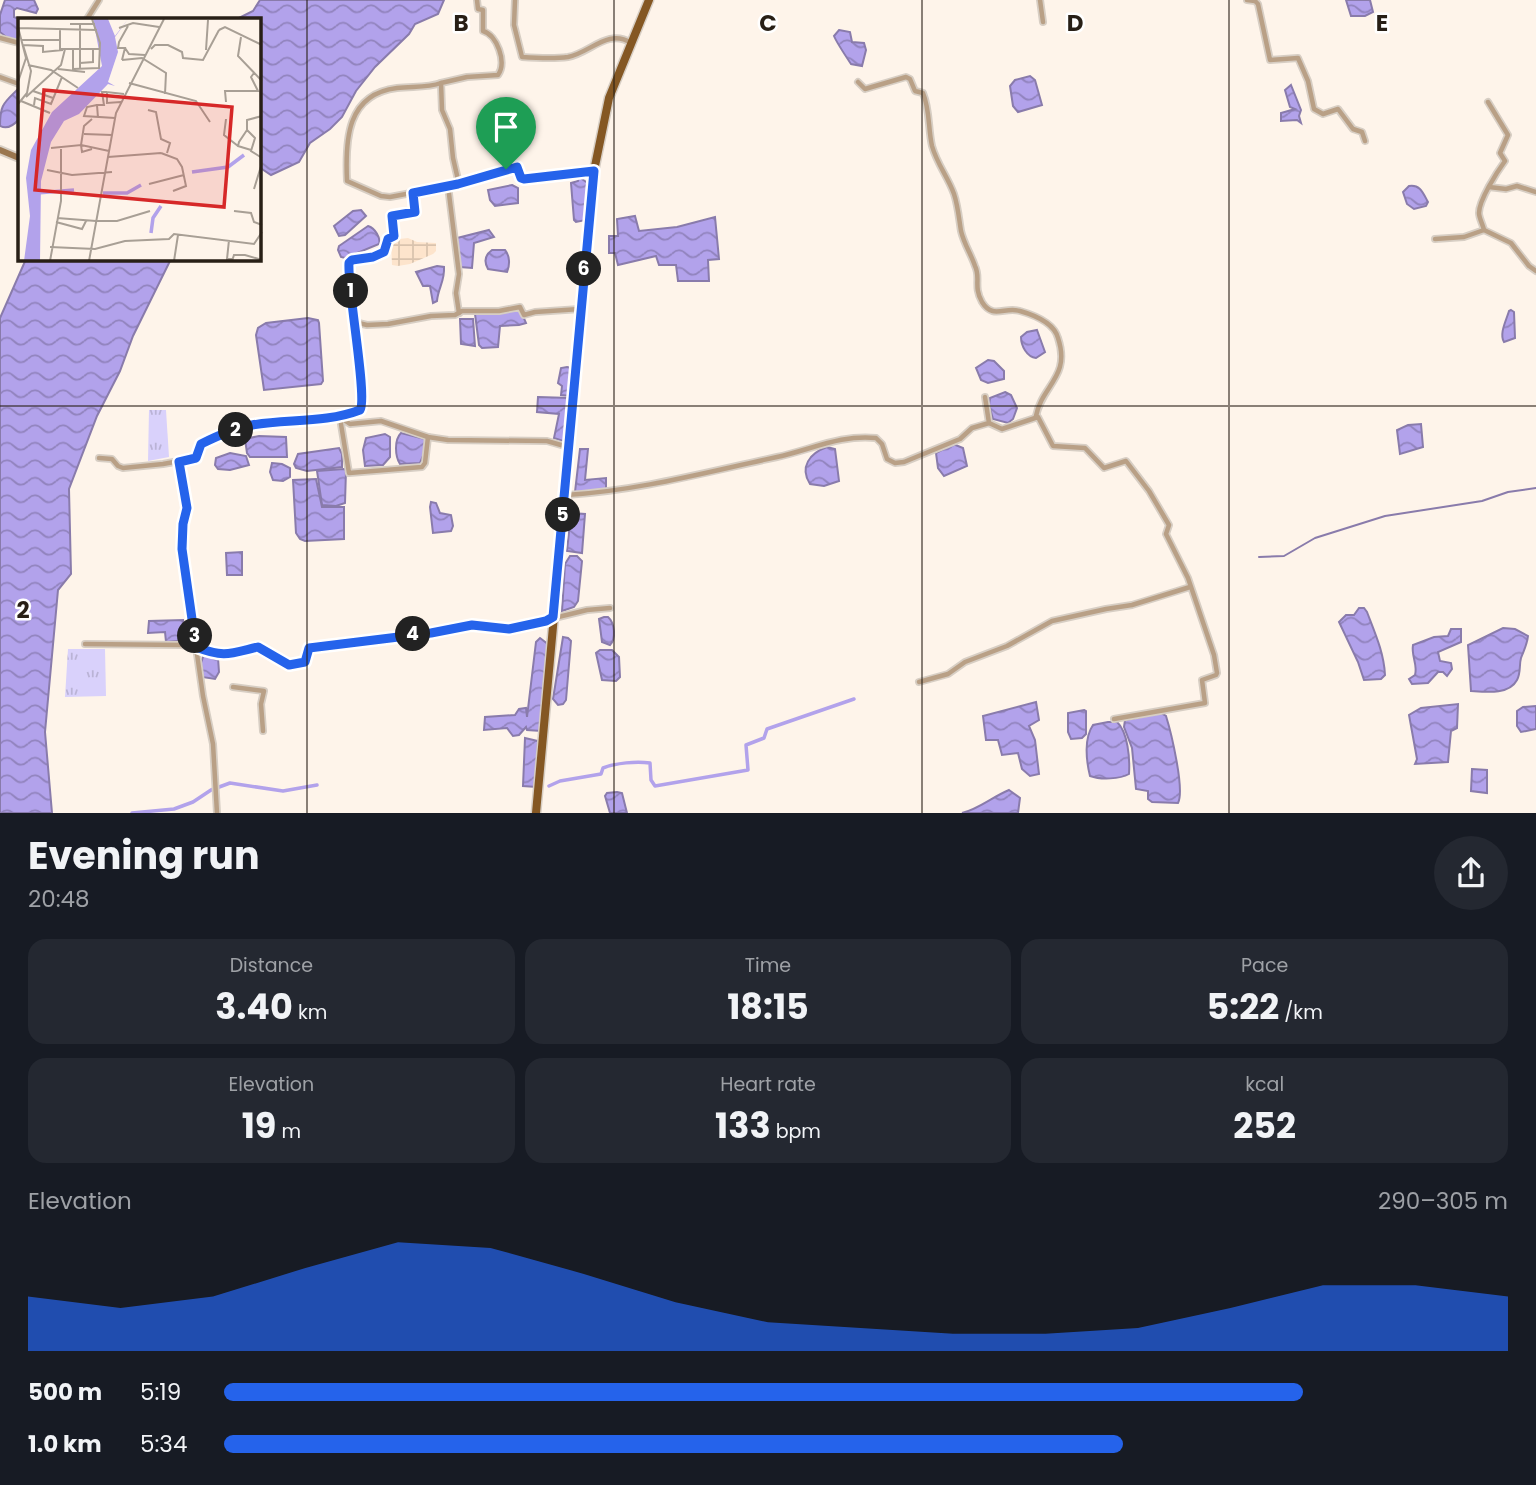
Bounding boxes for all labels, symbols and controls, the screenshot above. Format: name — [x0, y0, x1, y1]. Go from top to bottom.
text: B — [453, 7, 469, 39]
text: C — [759, 7, 777, 39]
text: D — [1067, 7, 1083, 39]
text: E — [1376, 7, 1388, 39]
inset map — [18, 18, 261, 261]
pin — [476, 97, 536, 169]
icon: arrive — [487, 108, 525, 146]
pin: 6 — [566, 252, 602, 286]
text: 6 — [577, 255, 590, 282]
pin: 1 — [334, 274, 368, 308]
text: 1 — [347, 277, 354, 304]
pin: 2 — [218, 412, 254, 448]
text: 2 — [230, 416, 241, 443]
pin: 5 — [546, 498, 580, 532]
text: 5 — [556, 501, 569, 528]
text: 2 — [16, 594, 30, 626]
pin: 4 — [396, 616, 430, 652]
pin: 3 — [178, 618, 212, 654]
text: 4 — [406, 620, 419, 647]
text: 3 — [189, 622, 200, 649]
text: Evening run — [28, 829, 260, 882]
button: share — [1434, 836, 1508, 910]
text: 20:48 — [28, 883, 90, 915]
text: Distance — [230, 952, 313, 979]
text: Time — [745, 952, 791, 979]
text: Pace — [1241, 952, 1288, 979]
text: 3.40 — [215, 982, 293, 1031]
text: 18:15 — [727, 982, 809, 1031]
text: 5:22 — [1207, 982, 1279, 1031]
text: km — [293, 999, 327, 1026]
text: /km — [1279, 999, 1323, 1026]
text: Elevation — [229, 1071, 314, 1098]
text: Heart rate — [720, 1071, 816, 1098]
text: kcal — [1245, 1071, 1284, 1098]
text: 19 — [242, 1101, 276, 1150]
text: 133 — [715, 1101, 771, 1150]
text: 252 — [1233, 1101, 1296, 1150]
text: m — [276, 1118, 301, 1145]
text: bpm — [771, 1118, 821, 1145]
text: Elevation — [28, 1185, 132, 1217]
text: 290–305 m — [1378, 1185, 1508, 1217]
text: 500 m — [28, 1376, 102, 1408]
text: 5:19 — [140, 1376, 181, 1408]
text: 1.0 km — [28, 1428, 102, 1460]
text: 5:34 — [140, 1428, 187, 1460]

